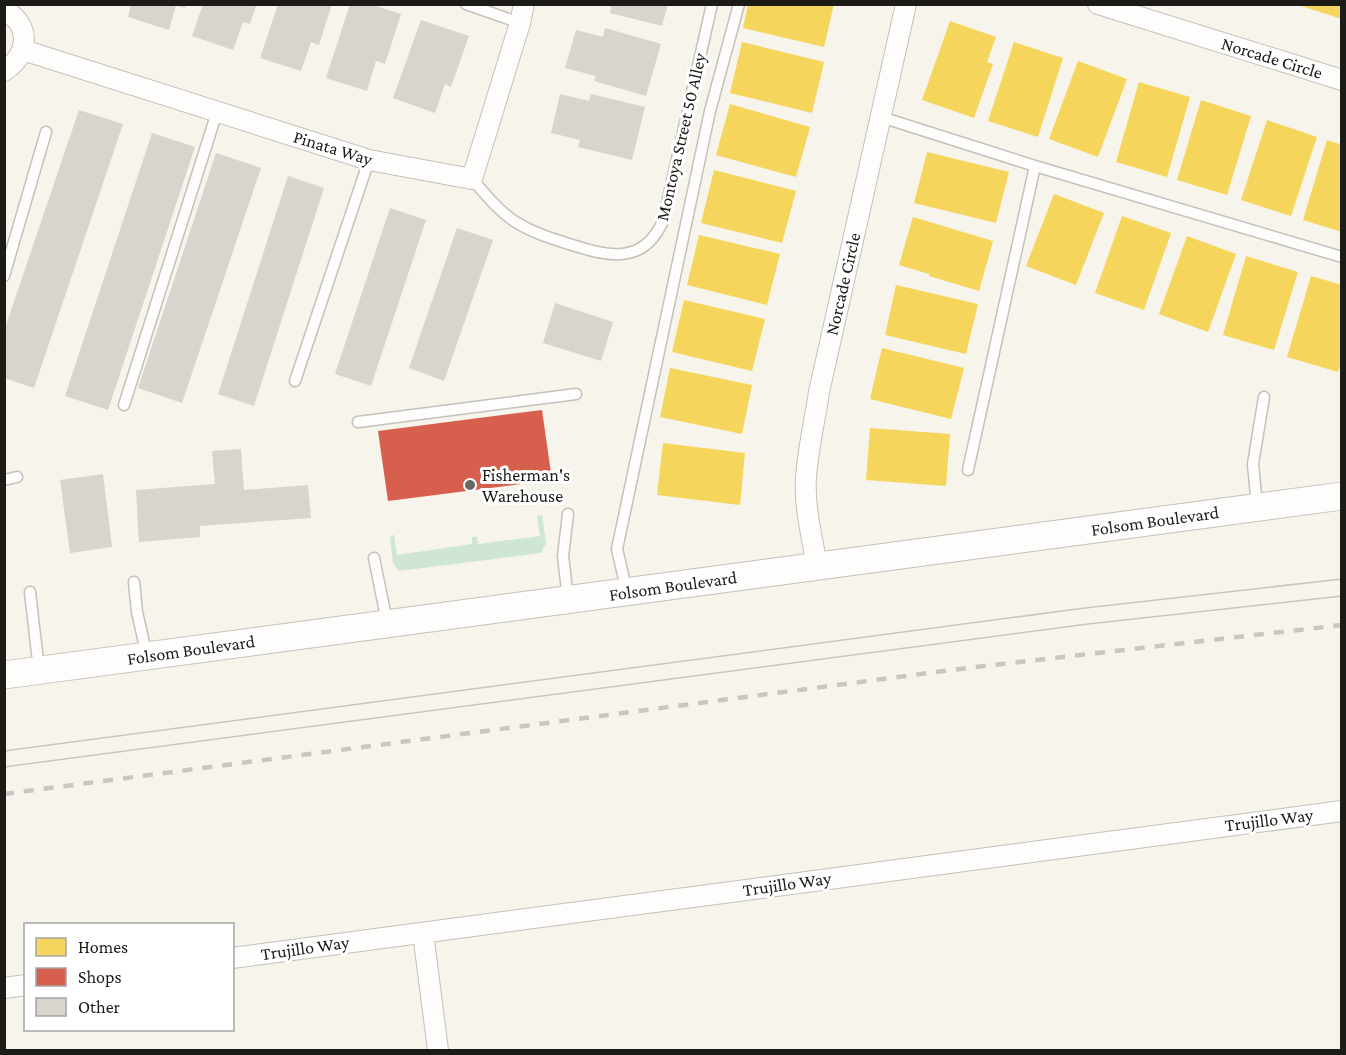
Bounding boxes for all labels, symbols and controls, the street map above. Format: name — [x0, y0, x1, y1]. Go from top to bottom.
street label: Norcade Circle — [1219, 33, 1325, 83]
street label: Montoya Street 50 Alley — [652, 50, 710, 223]
street label: Pinata Way — [291, 127, 376, 170]
street label: Norcade Circle — [821, 231, 865, 337]
place label: Fisherman's Warehouse — [482, 465, 570, 506]
marker: Fisherman's Warehouse — [463, 478, 477, 492]
street label: Folsom Boulevard — [1090, 502, 1221, 540]
street label: Folsom Boulevard — [608, 567, 739, 605]
street label: Folsom Boulevard — [126, 631, 257, 669]
street label: Trujillo Way — [1224, 805, 1315, 836]
street label: Trujillo Way — [742, 868, 833, 901]
legend — [24, 923, 234, 1031]
street label: Trujillo Way — [260, 932, 351, 965]
text: Homes — [78, 937, 128, 957]
text: Shops — [78, 967, 122, 987]
text: Other — [78, 997, 121, 1017]

